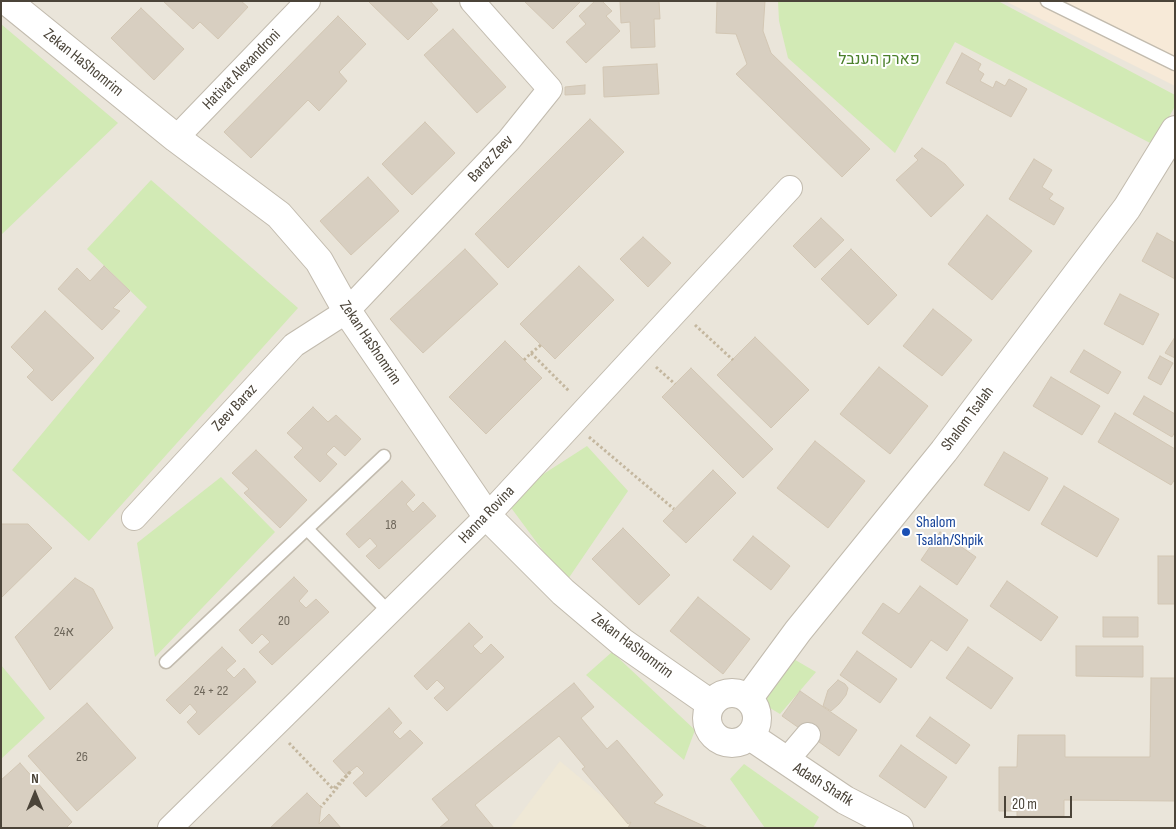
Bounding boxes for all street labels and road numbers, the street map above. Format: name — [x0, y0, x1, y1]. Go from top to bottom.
street label: Zekan HaShomrim — [39, 25, 127, 101]
street label: Hativat Alexandroni — [199, 26, 285, 114]
street label: Baraz Zeev — [464, 131, 518, 187]
street label: Zekan HaShomrim — [335, 297, 405, 389]
street label: Zeev Baraz — [208, 380, 262, 436]
street label: Shalom Tsalah — [938, 383, 998, 455]
street label: Hanna Rovina — [455, 482, 519, 548]
street label: Zekan HaShomrim — [587, 609, 677, 683]
street label: Adash Shafik — [789, 759, 857, 811]

